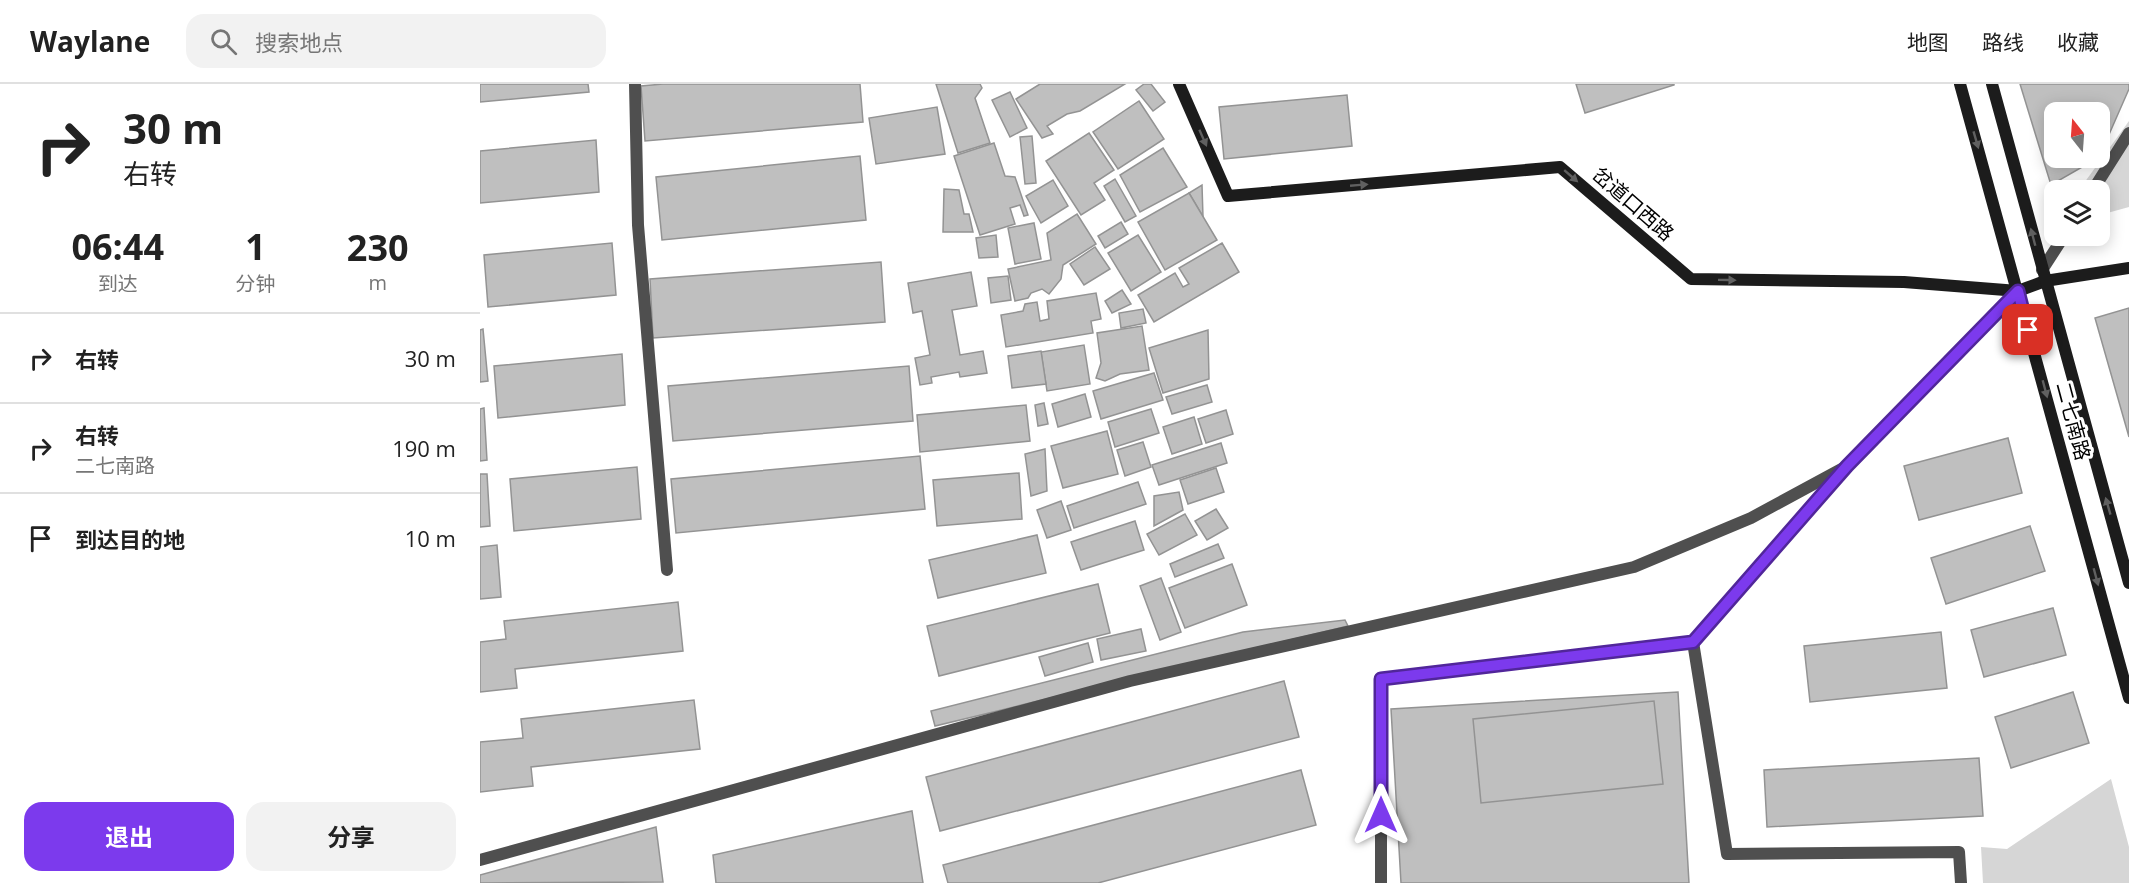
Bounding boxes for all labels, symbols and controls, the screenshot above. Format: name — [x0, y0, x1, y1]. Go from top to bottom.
search box — [186, 14, 606, 68]
text: Waylane — [30, 22, 150, 60]
icon: search — [207, 25, 240, 58]
text: 搜索地点 — [255, 27, 343, 57]
text: 地图 — [1907, 28, 1949, 56]
text: 路线 — [1982, 28, 2024, 56]
text: 收藏 — [2057, 28, 2099, 56]
text: 30 m — [123, 99, 223, 156]
north arrow — [2044, 102, 2110, 168]
map controls — [2044, 102, 2110, 246]
icon: right — [24, 108, 102, 186]
one-way arrow — [1198, 129, 1207, 146]
one-way arrow — [1972, 131, 1981, 149]
text: 右转 — [123, 155, 177, 192]
street label: 岔道口西路 — [1587, 161, 1680, 247]
one-way arrow — [1563, 169, 1578, 182]
one-way arrow — [1349, 180, 1368, 189]
button: layers — [2044, 180, 2110, 246]
text: 06:44 — [71, 222, 164, 271]
text: 1 — [245, 222, 266, 271]
text: 230 — [347, 223, 409, 272]
one-way arrow — [2028, 228, 2037, 246]
text: m — [368, 269, 387, 296]
text: 到达 — [98, 270, 138, 297]
text: 分钟 — [235, 270, 275, 297]
one-way arrow — [1718, 275, 1737, 285]
pin — [2002, 304, 2053, 355]
icon: arrive — [2011, 313, 2044, 346]
icon: right — [24, 342, 57, 375]
text: 30 m — [405, 343, 456, 373]
text: 右转 — [75, 344, 119, 374]
street label: 二七南路 — [2050, 379, 2097, 463]
one-way arrow — [2040, 380, 2050, 398]
text: 右转 — [75, 420, 119, 450]
icon: right — [24, 432, 57, 465]
text: 190 m — [392, 433, 456, 463]
text: 二七南路 — [75, 452, 155, 479]
one-way arrow — [2103, 497, 2112, 515]
icon: arrive — [24, 522, 57, 555]
text: 10 m — [405, 523, 456, 553]
text: 到达目的地 — [75, 524, 185, 554]
one-way arrow — [2092, 568, 2101, 586]
position arrow — [1349, 783, 1413, 847]
button: 退出 — [24, 802, 234, 871]
button: 分享 — [246, 802, 456, 871]

